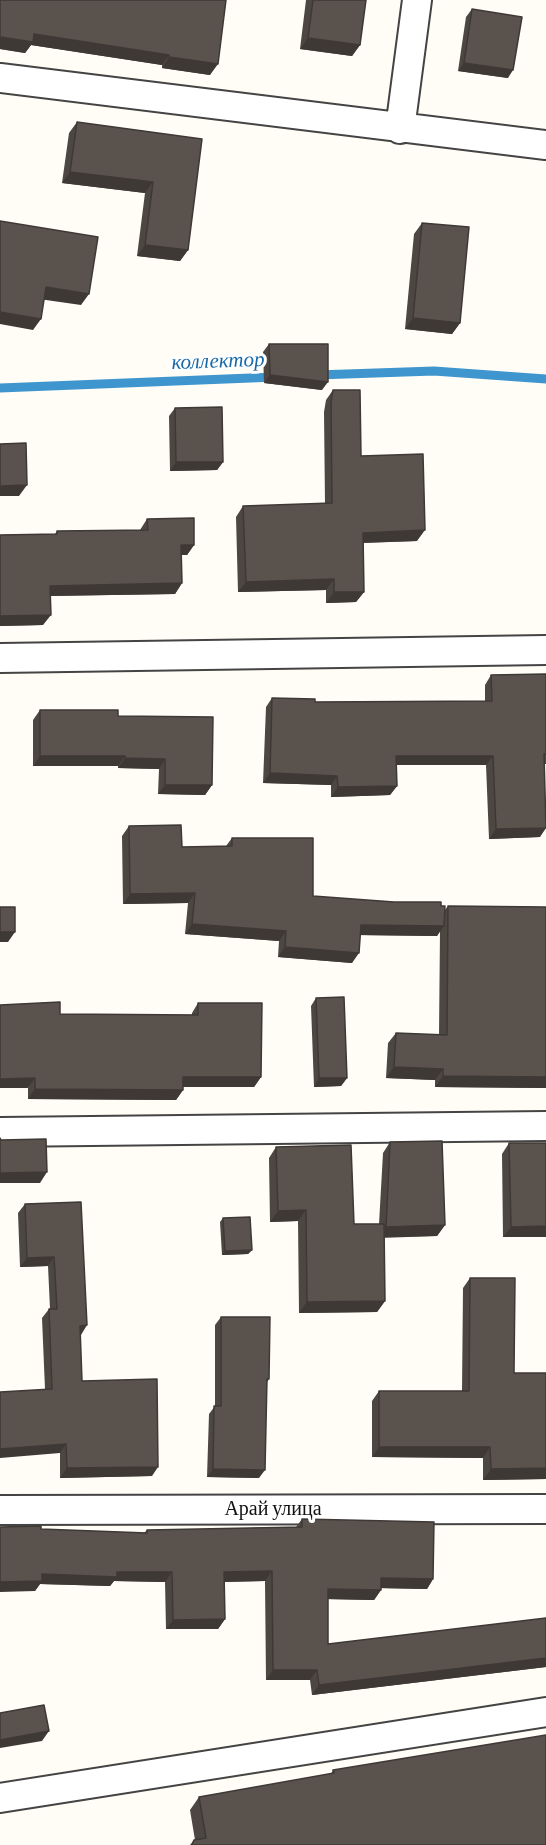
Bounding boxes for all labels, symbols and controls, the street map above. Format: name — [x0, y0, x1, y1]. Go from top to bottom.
water label: коллектор — [171, 347, 265, 375]
street label: Арай улица — [224, 1497, 322, 1521]

